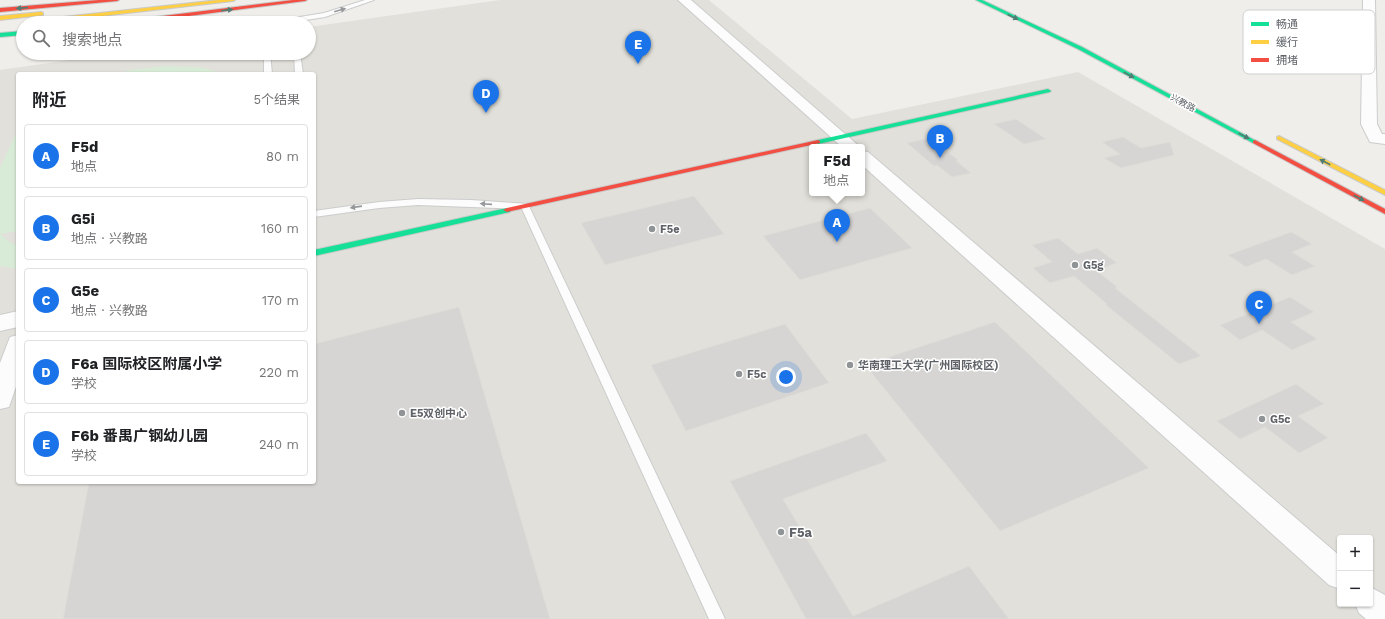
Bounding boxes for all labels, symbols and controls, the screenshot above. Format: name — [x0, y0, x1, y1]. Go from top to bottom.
one-way arrow — [16, 5, 28, 12]
one-way arrow — [221, 7, 233, 13]
one-way arrow — [335, 7, 347, 13]
legend — [1243, 10, 1375, 74]
one-way arrow — [1008, 14, 1019, 20]
search box — [16, 16, 316, 60]
text: 畅通 — [1276, 18, 1298, 31]
icon: search — [30, 27, 52, 49]
text: 搜索地点 — [62, 31, 122, 49]
pin: E — [625, 31, 651, 64]
text: 缓行 — [1276, 36, 1298, 49]
text: 拥堵 — [1276, 54, 1298, 67]
one-way arrow — [1124, 72, 1135, 78]
pin: D — [473, 80, 499, 113]
text: 附近 — [32, 90, 66, 110]
text: 5个结果 — [253, 92, 300, 107]
street label: 兴教路 — [1169, 92, 1197, 114]
pin: B — [927, 125, 953, 158]
one-way arrow — [1238, 133, 1250, 140]
text: F5d — [71, 138, 98, 156]
popup — [809, 144, 865, 196]
text: A — [42, 149, 50, 164]
text: 80 m — [266, 149, 299, 164]
text: F5d — [823, 152, 851, 170]
text: 地点 — [71, 159, 97, 174]
one-way arrow — [1320, 159, 1331, 165]
text: 地点 — [823, 173, 849, 188]
one-way arrow — [1353, 194, 1364, 201]
one-way arrow — [480, 200, 492, 207]
one-way arrow — [350, 204, 363, 211]
pin: A — [824, 209, 850, 242]
text: G5i — [71, 210, 95, 228]
text: B — [42, 221, 50, 236]
text: 160 m — [261, 221, 299, 236]
place label: F5e — [660, 223, 680, 236]
marker: F5e — [647, 224, 657, 234]
text: 地点 · 兴教路 — [71, 231, 148, 246]
place label: G5g — [1083, 259, 1104, 272]
marker: G5g — [1070, 260, 1080, 270]
text: G5e — [71, 282, 99, 300]
pin: C — [1246, 291, 1272, 324]
text: C — [42, 293, 50, 308]
text: 170 m — [262, 293, 299, 308]
text: 地点 · 兴教路 — [71, 303, 148, 318]
text: F6a 国际校区附属小学 — [71, 355, 222, 373]
place label: 华南理工大学(广州国际校区) — [858, 359, 999, 372]
marker: 华南理工大学(广州国际校区) — [845, 360, 855, 370]
text: D — [41, 365, 51, 380]
text: 220 m — [259, 365, 299, 380]
your location — [776, 367, 796, 387]
place label: F5c — [747, 368, 766, 381]
marker: F5c — [734, 369, 744, 379]
text: 学校 — [71, 376, 97, 391]
place label: E5双创中心 — [410, 407, 467, 420]
marker: E5双创中心 — [397, 408, 407, 418]
place label: G5c — [1270, 413, 1291, 426]
marker: G5c — [1257, 414, 1267, 424]
text: F6b 番禺广钢幼儿园 — [71, 427, 208, 445]
text: E — [42, 437, 50, 452]
text: 240 m — [259, 437, 299, 452]
text: 学校 — [71, 448, 97, 463]
place label: F5a — [789, 525, 813, 540]
marker: F5a — [776, 527, 786, 537]
map controls — [1337, 535, 1373, 607]
button: + — [1337, 535, 1373, 571]
button: − — [1337, 571, 1373, 607]

